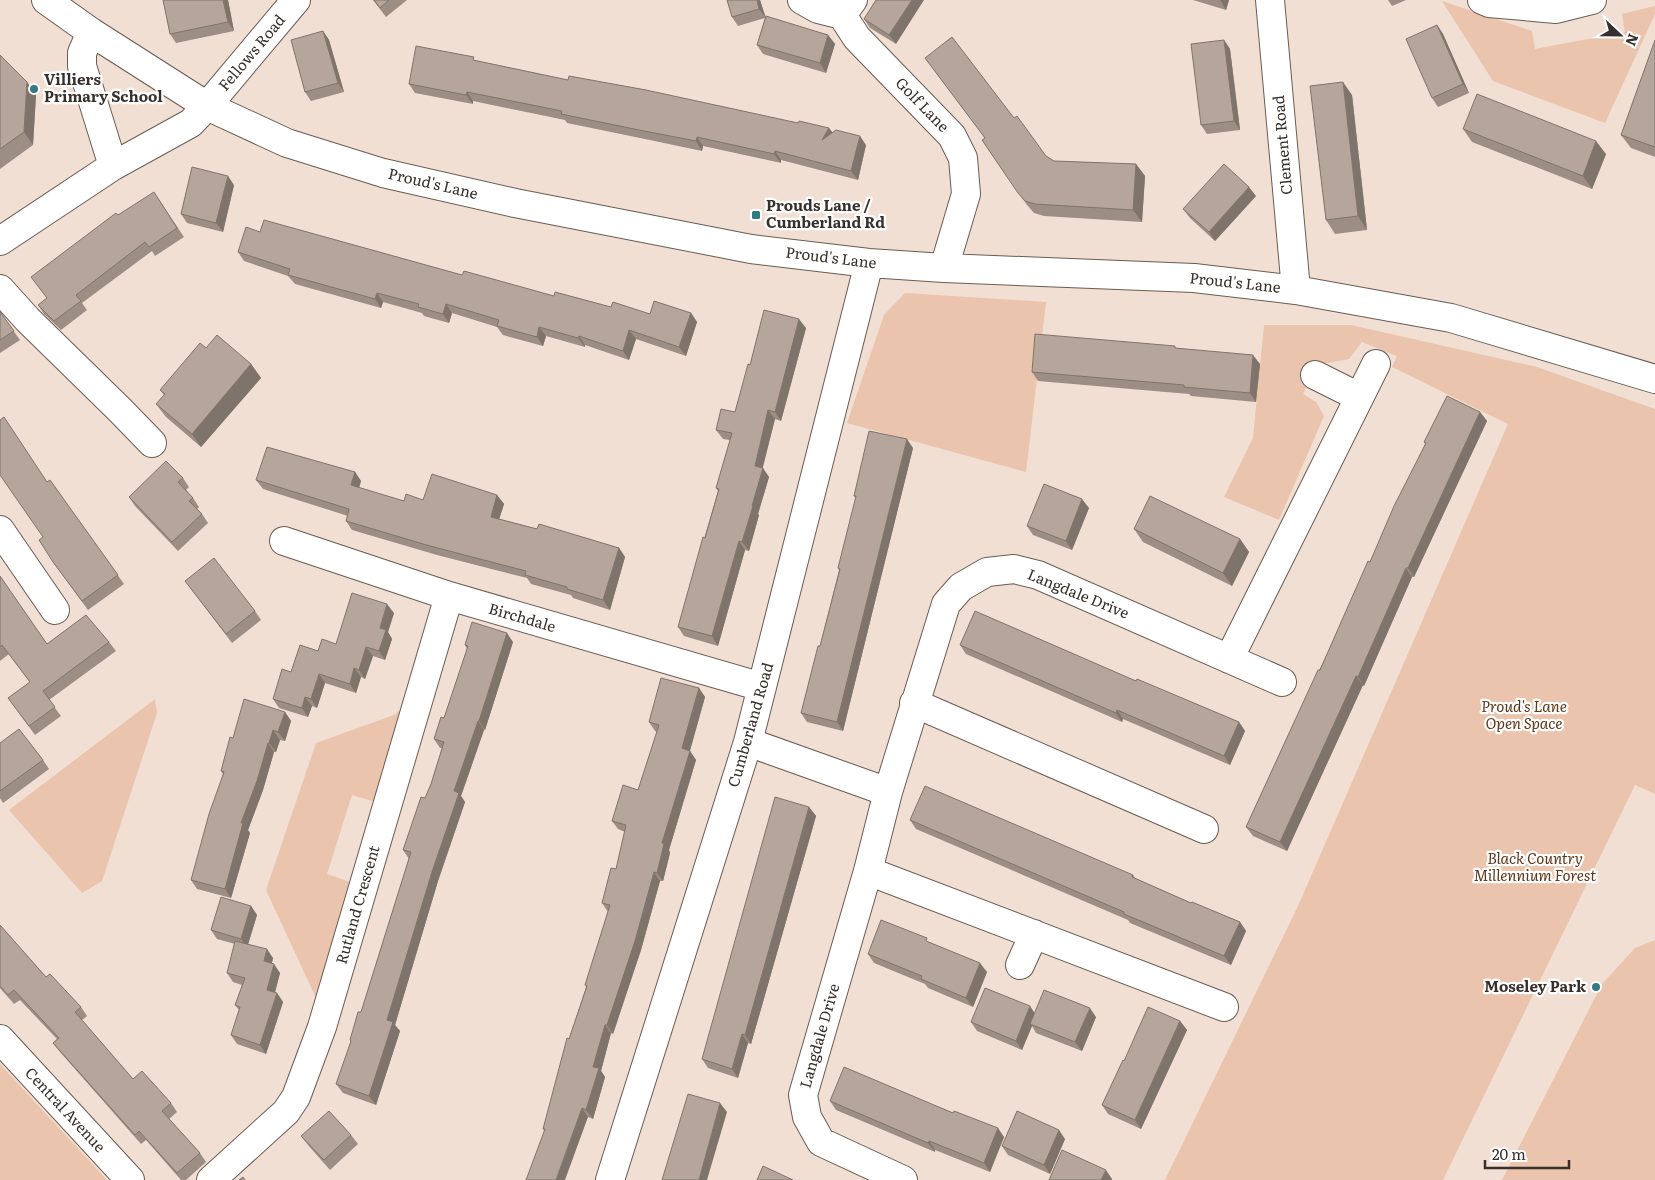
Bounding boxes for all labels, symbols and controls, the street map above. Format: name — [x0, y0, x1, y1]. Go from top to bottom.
street label: Fellows Road — [212, 9, 290, 95]
north arrow — [1595, 10, 1645, 60]
text: N — [1621, 31, 1644, 50]
place label: Villiers Primary School — [44, 67, 163, 107]
street label: Golf Lane — [891, 71, 955, 137]
marker: Villiers Primary School — [28, 83, 40, 95]
street label: Clement Road — [1266, 94, 1297, 196]
street label: Proud's Lane — [386, 161, 481, 204]
place label: Prouds Lane / Cumberland Rd — [766, 193, 885, 233]
marker: Prouds Lane / Cumberland Rd — [750, 209, 762, 221]
street label: Proud's Lane — [784, 240, 878, 274]
street label: Proud's Lane — [1189, 265, 1282, 298]
street label: Langdale Drive — [1024, 562, 1133, 624]
street label: Birchdale — [486, 596, 559, 637]
street label: Cumberland Road — [721, 660, 778, 790]
park label: Proud's Lane Open Space — [1481, 694, 1567, 734]
street label: Rutland Crescent — [329, 842, 385, 967]
park label: Black Country Millennium Forest — [1474, 846, 1596, 886]
place label: Moseley Park — [1484, 974, 1587, 997]
street label: Langdale Drive — [793, 980, 845, 1091]
marker: Moseley Park — [1590, 981, 1602, 993]
street label: Central Avenue — [20, 1061, 112, 1157]
scale bar — [1485, 1138, 1569, 1170]
text: 20 m — [1492, 1142, 1526, 1165]

